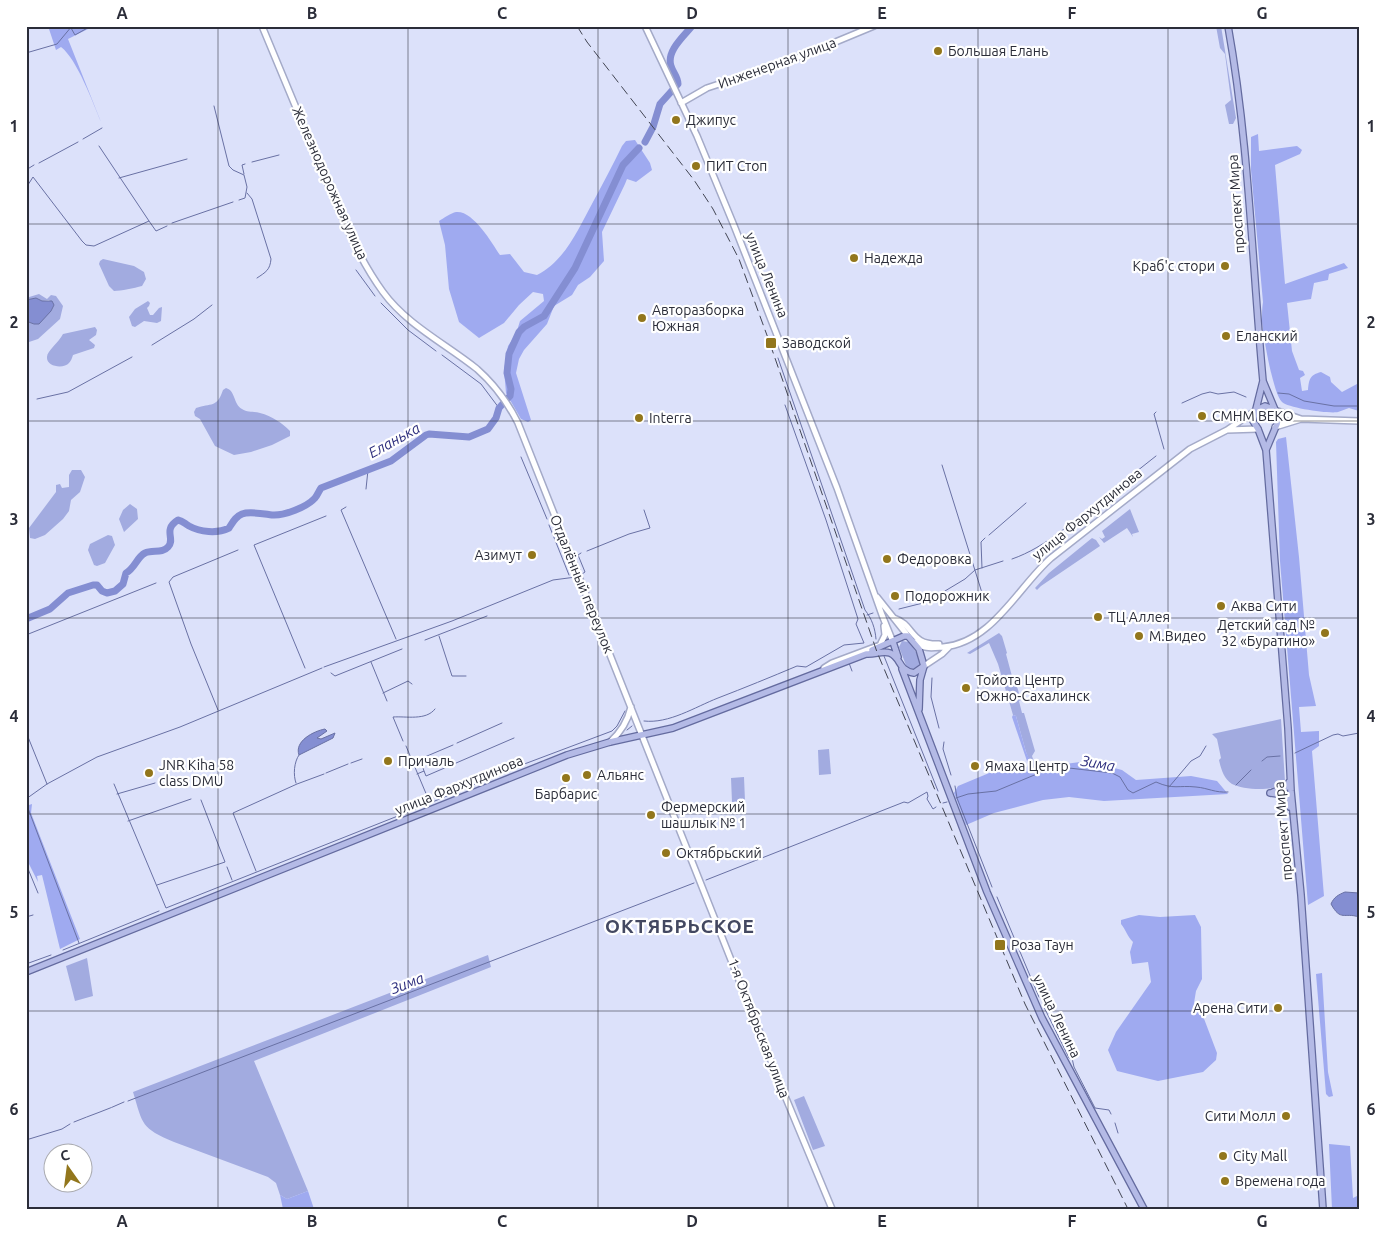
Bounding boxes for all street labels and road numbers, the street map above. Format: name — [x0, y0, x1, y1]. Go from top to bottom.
street label: Инженерная улица — [716, 34, 838, 92]
street label: Железнодорожная улица — [289, 104, 371, 262]
street label: проспект Мира — [1225, 154, 1247, 254]
street label: улица Ленина — [743, 230, 791, 320]
street label: улица Фархутдинова — [1029, 465, 1145, 563]
street label: Отдалённый переулок — [547, 512, 617, 656]
street label: улица Фархутдинова — [393, 752, 525, 818]
street label: проспект Мира — [1271, 781, 1295, 881]
street label: 1-я Октябрьская улица — [725, 956, 793, 1100]
street label: улица Ленина — [1030, 972, 1084, 1060]

